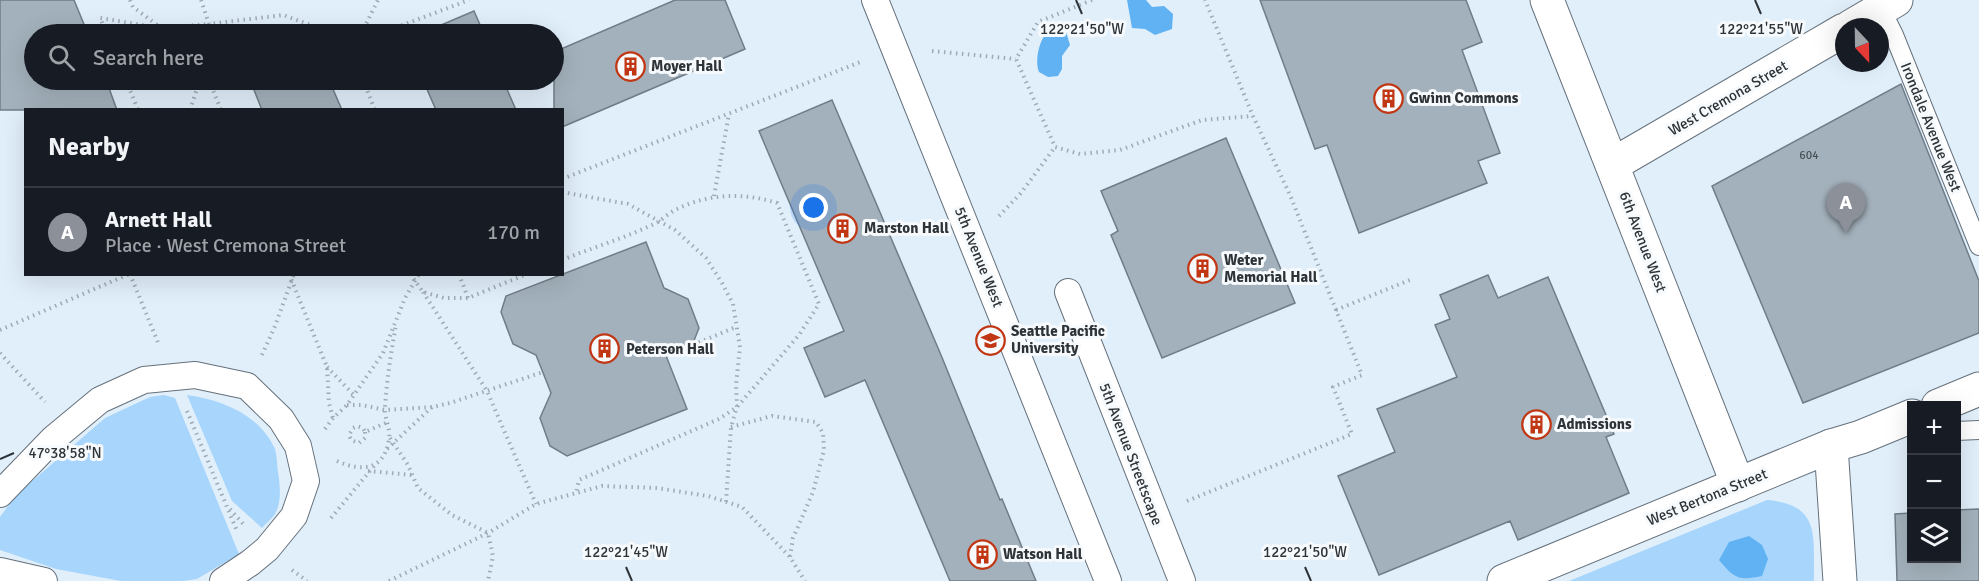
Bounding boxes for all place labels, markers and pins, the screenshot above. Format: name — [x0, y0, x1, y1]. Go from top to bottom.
building icon: Moyer Hall — [614, 50, 646, 82]
place label: Moyer Hall — [651, 57, 723, 75]
building icon: Gwinn Commons — [1372, 82, 1404, 114]
place label: Gwinn Commons — [1409, 89, 1519, 107]
pin: A — [1826, 184, 1866, 233]
building icon: Marston Hall — [827, 212, 859, 244]
place label: Marston Hall — [864, 219, 949, 237]
place label: Weter Memorial Hall — [1224, 251, 1318, 286]
building icon: Weter Memorial Hall — [1187, 253, 1219, 285]
place label: Seattle Pacific University — [1011, 322, 1105, 357]
school or university icon: Seattle Pacific University — [974, 324, 1006, 356]
building icon: Peterson Hall — [589, 333, 621, 365]
place label: Peterson Hall — [626, 340, 714, 358]
building icon: Admissions — [1520, 408, 1552, 440]
place label: Admissions — [1557, 415, 1632, 433]
building icon: Watson Hall — [966, 538, 998, 570]
place label: Watson Hall — [1003, 545, 1083, 563]

